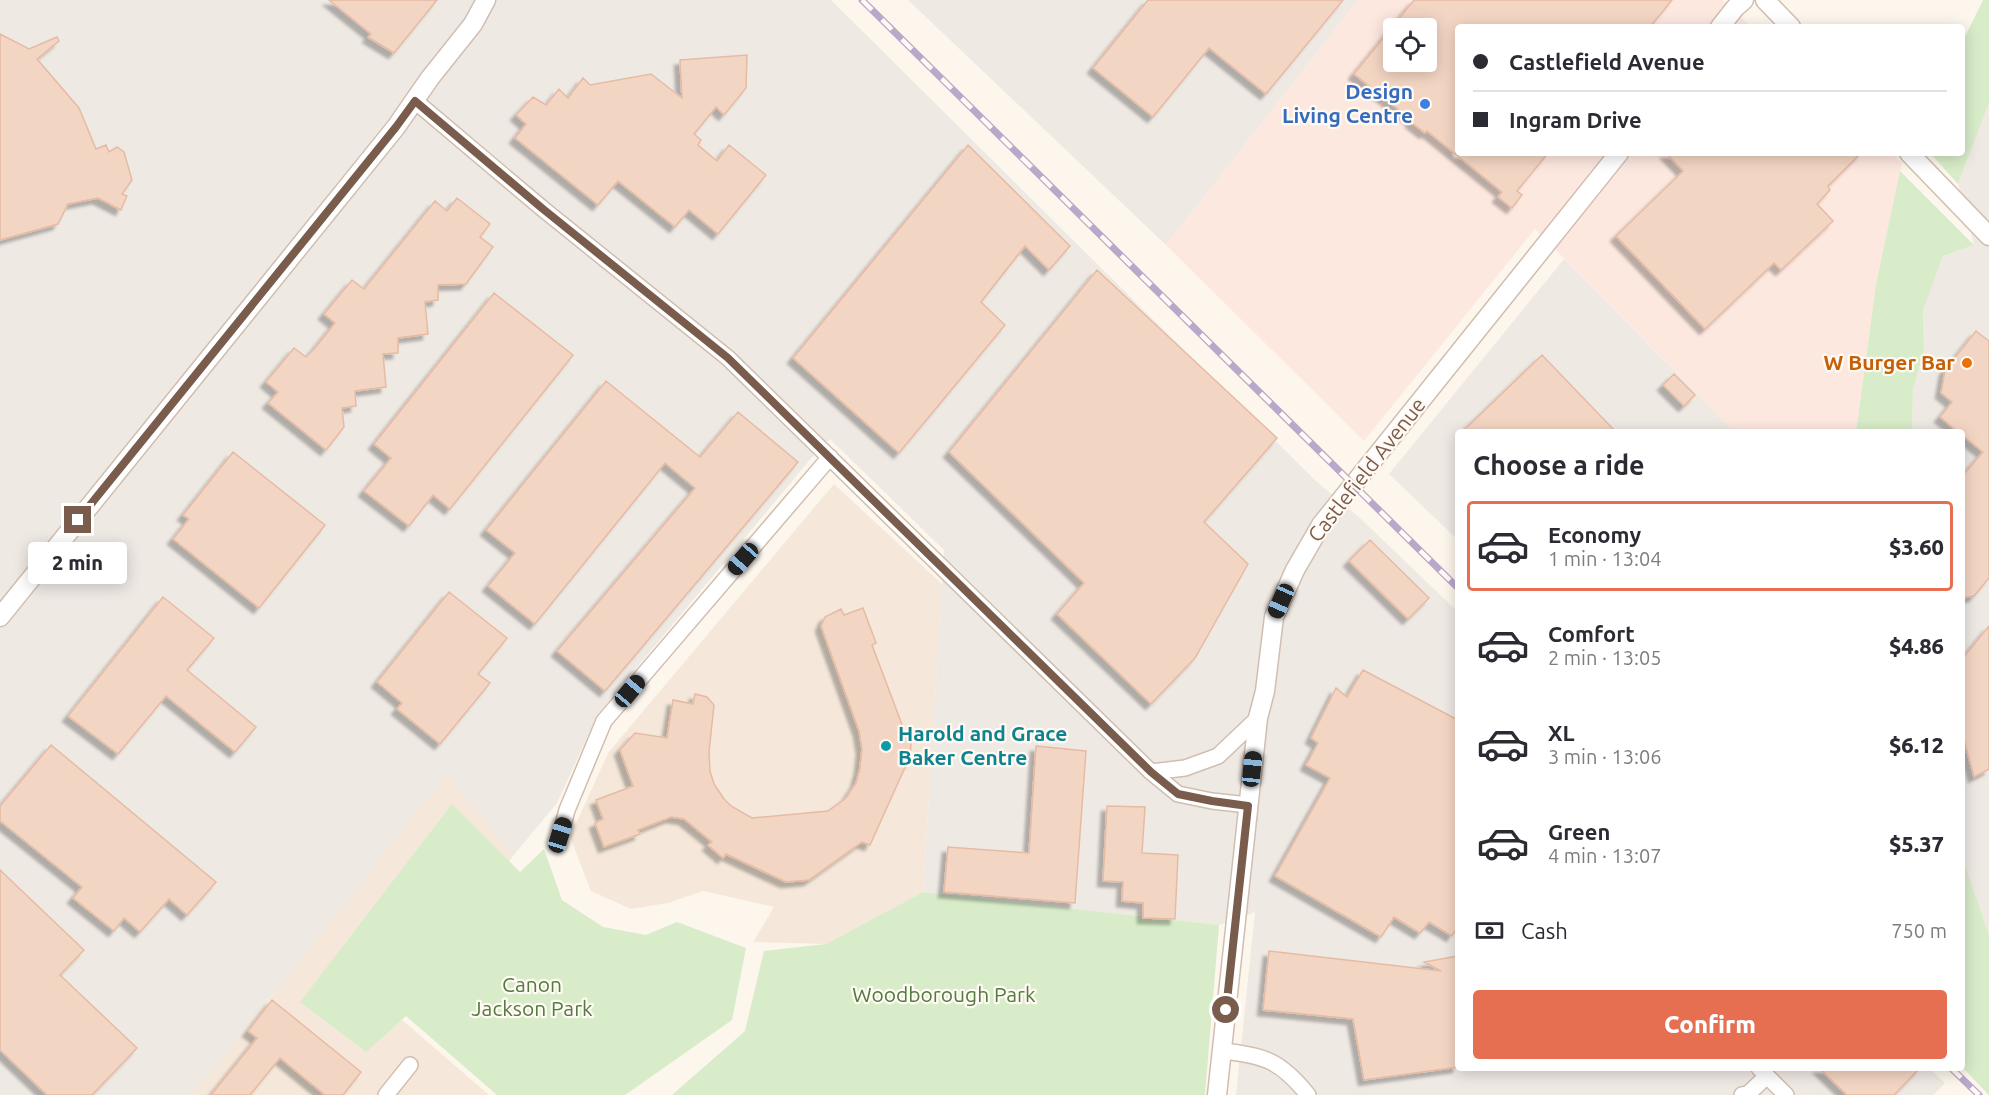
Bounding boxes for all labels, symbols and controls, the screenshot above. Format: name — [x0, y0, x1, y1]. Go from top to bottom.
map controls — [1383, 18, 1437, 72]
button: locate — [1383, 18, 1437, 72]
text: Castlefield Avenue — [1509, 49, 1705, 74]
place label: Design Living Centre — [1282, 79, 1413, 127]
marker: Design Living Centre — [1418, 97, 1432, 111]
text: Ingram Drive — [1509, 107, 1642, 132]
place label: W Burger Bar — [1824, 350, 1955, 374]
marker: W Burger Bar — [1960, 356, 1974, 370]
street label: Castlefield Avenue — [1303, 393, 1430, 546]
text: Choose a ride — [1473, 450, 1645, 480]
route end — [64, 506, 91, 533]
icon: car — [1476, 519, 1530, 573]
text: Economy — [1548, 522, 1641, 547]
text: $3.60 — [1889, 534, 1944, 559]
car — [724, 540, 762, 578]
callout: 2 min — [28, 541, 128, 583]
text: 1 min · 13:04 — [1548, 547, 1662, 570]
text: 2 min — [52, 551, 103, 574]
car — [1265, 581, 1297, 621]
icon: car — [1476, 618, 1530, 672]
text: Comfort — [1548, 621, 1635, 646]
text: $4.86 — [1889, 633, 1944, 658]
text: 2 min · 13:05 — [1548, 646, 1662, 669]
car — [612, 671, 648, 711]
icon: car — [1476, 717, 1530, 771]
text: XL — [1548, 720, 1575, 745]
place label: Harold and Grace Baker Centre — [898, 721, 1067, 769]
text: $6.12 — [1889, 732, 1944, 757]
marker: Harold and Grace Baker Centre — [879, 739, 893, 753]
text: 3 min · 13:06 — [1548, 745, 1662, 768]
car — [1241, 750, 1263, 788]
car — [546, 815, 574, 855]
icon: car — [1476, 816, 1530, 870]
text: Green — [1548, 819, 1610, 844]
text: $5.37 — [1889, 831, 1944, 856]
text: 4 min · 13:07 — [1548, 844, 1662, 867]
icon: cash — [1473, 914, 1506, 947]
text: Cash — [1521, 918, 1568, 943]
text: 750 m — [1891, 919, 1947, 942]
park label: Canon Jackson Park — [471, 972, 593, 1020]
park label: Woodborough Park — [852, 982, 1036, 1006]
button: Confirm — [1473, 990, 1947, 1059]
route start — [1212, 996, 1239, 1023]

